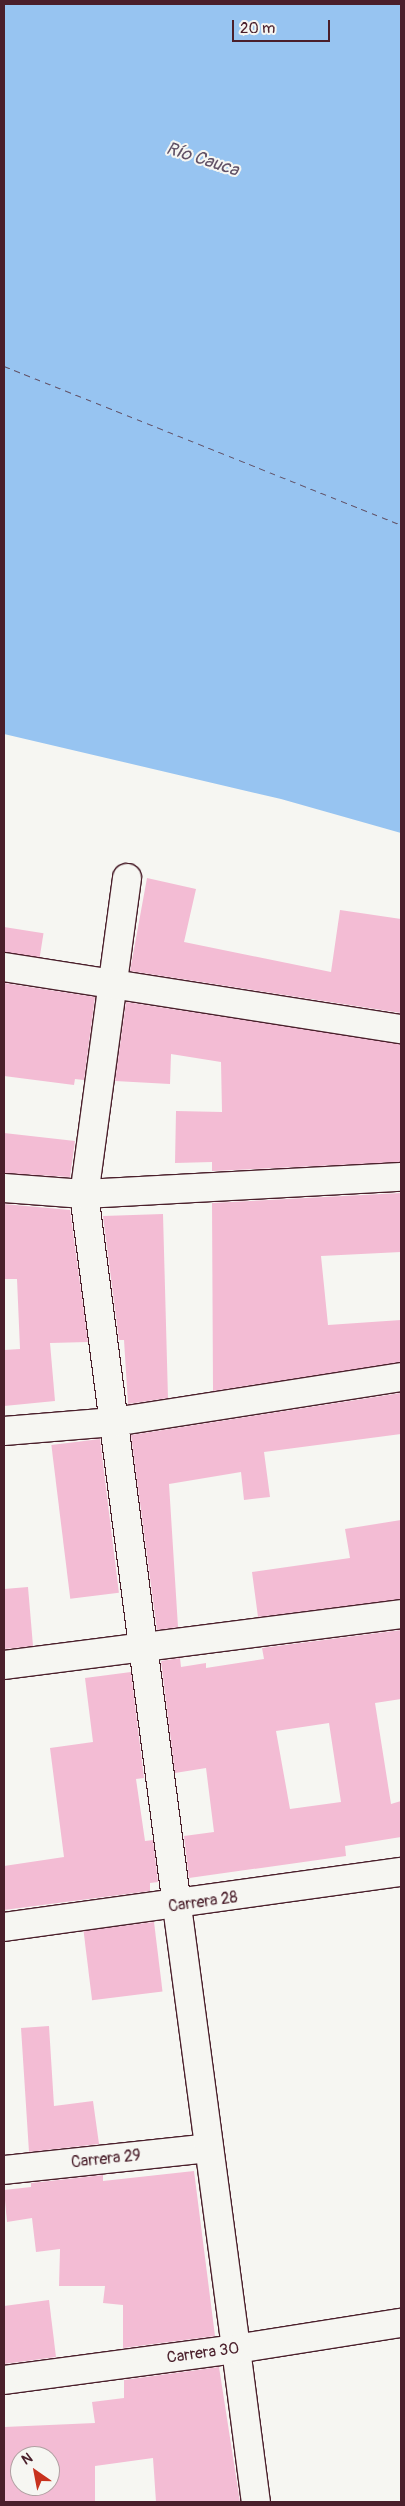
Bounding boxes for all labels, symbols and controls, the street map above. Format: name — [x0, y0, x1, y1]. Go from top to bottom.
scale bar — [235, 10, 332, 42]
text: 20 m — [240, 19, 275, 38]
water label: Río Cauca — [163, 138, 241, 182]
street label: Carrera 28 — [167, 1888, 239, 1916]
street label: Carrera 29 — [70, 2146, 142, 2172]
street label: Carrera 30 — [166, 2338, 240, 2368]
north arrow — [10, 2446, 60, 2496]
text: N — [19, 2449, 36, 2469]

